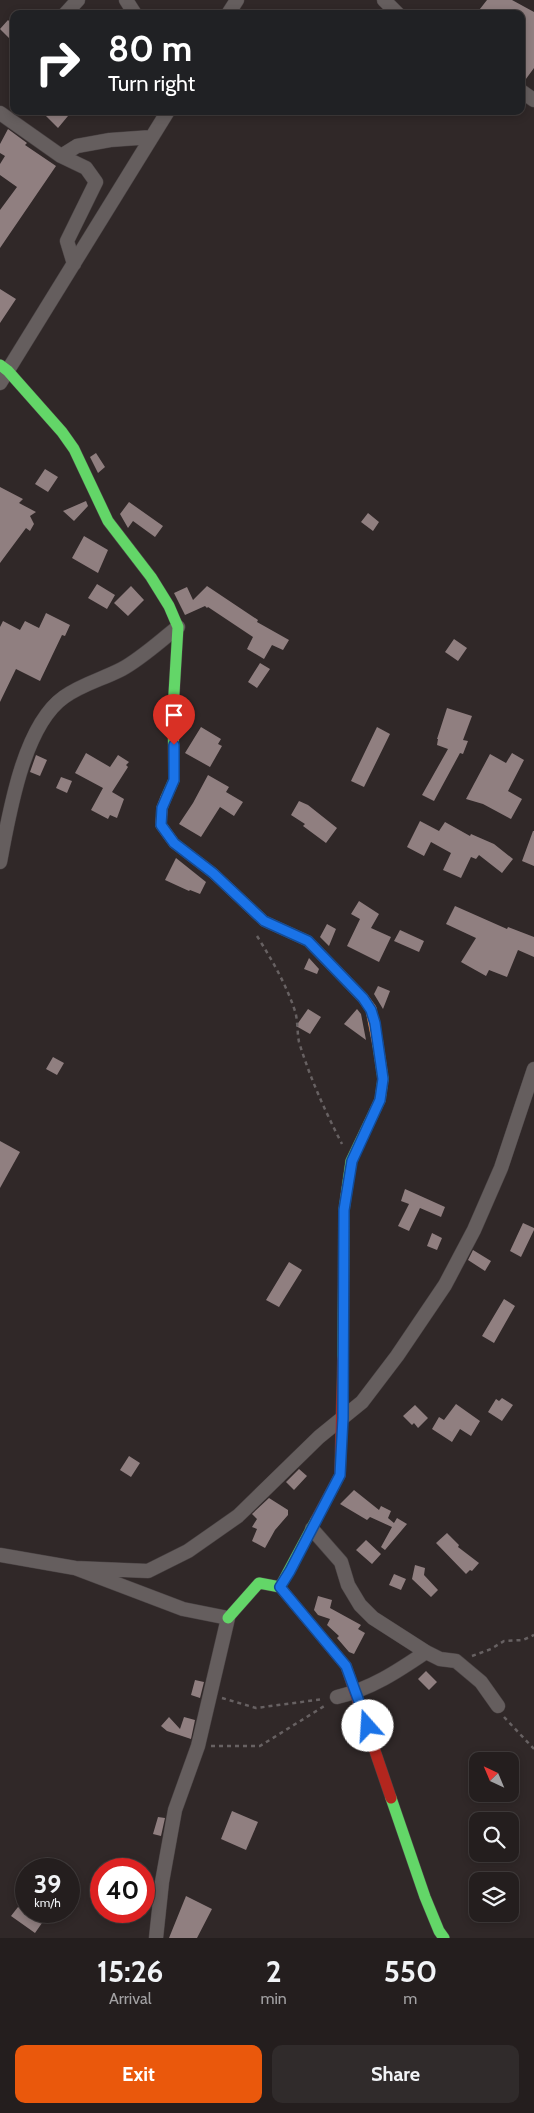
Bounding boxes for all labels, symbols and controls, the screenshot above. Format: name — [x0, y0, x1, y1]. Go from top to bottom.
text: 80 m — [108, 27, 192, 70]
icon: right — [25, 30, 90, 95]
text: Turn right — [108, 70, 195, 97]
pin — [153, 694, 195, 745]
icon: arrive — [160, 701, 188, 729]
position arrow — [341, 1699, 393, 1751]
north arrow — [469, 1752, 519, 1802]
map controls — [469, 1752, 519, 1922]
button: search — [469, 1812, 519, 1862]
speed limit sign: 40 — [90, 1858, 155, 1923]
text: 39 — [34, 1869, 61, 1899]
button: layers — [469, 1872, 519, 1922]
text: km/h — [34, 1895, 61, 1910]
text: 15:26 — [97, 1953, 163, 1990]
text: 2 — [266, 1953, 282, 1990]
text: 550 — [384, 1953, 437, 1990]
text: Arrival — [109, 1989, 151, 2008]
text: min — [260, 1989, 287, 2008]
text: m — [403, 1989, 417, 2008]
button: Exit — [15, 2045, 262, 2103]
button: Share — [272, 2045, 519, 2103]

